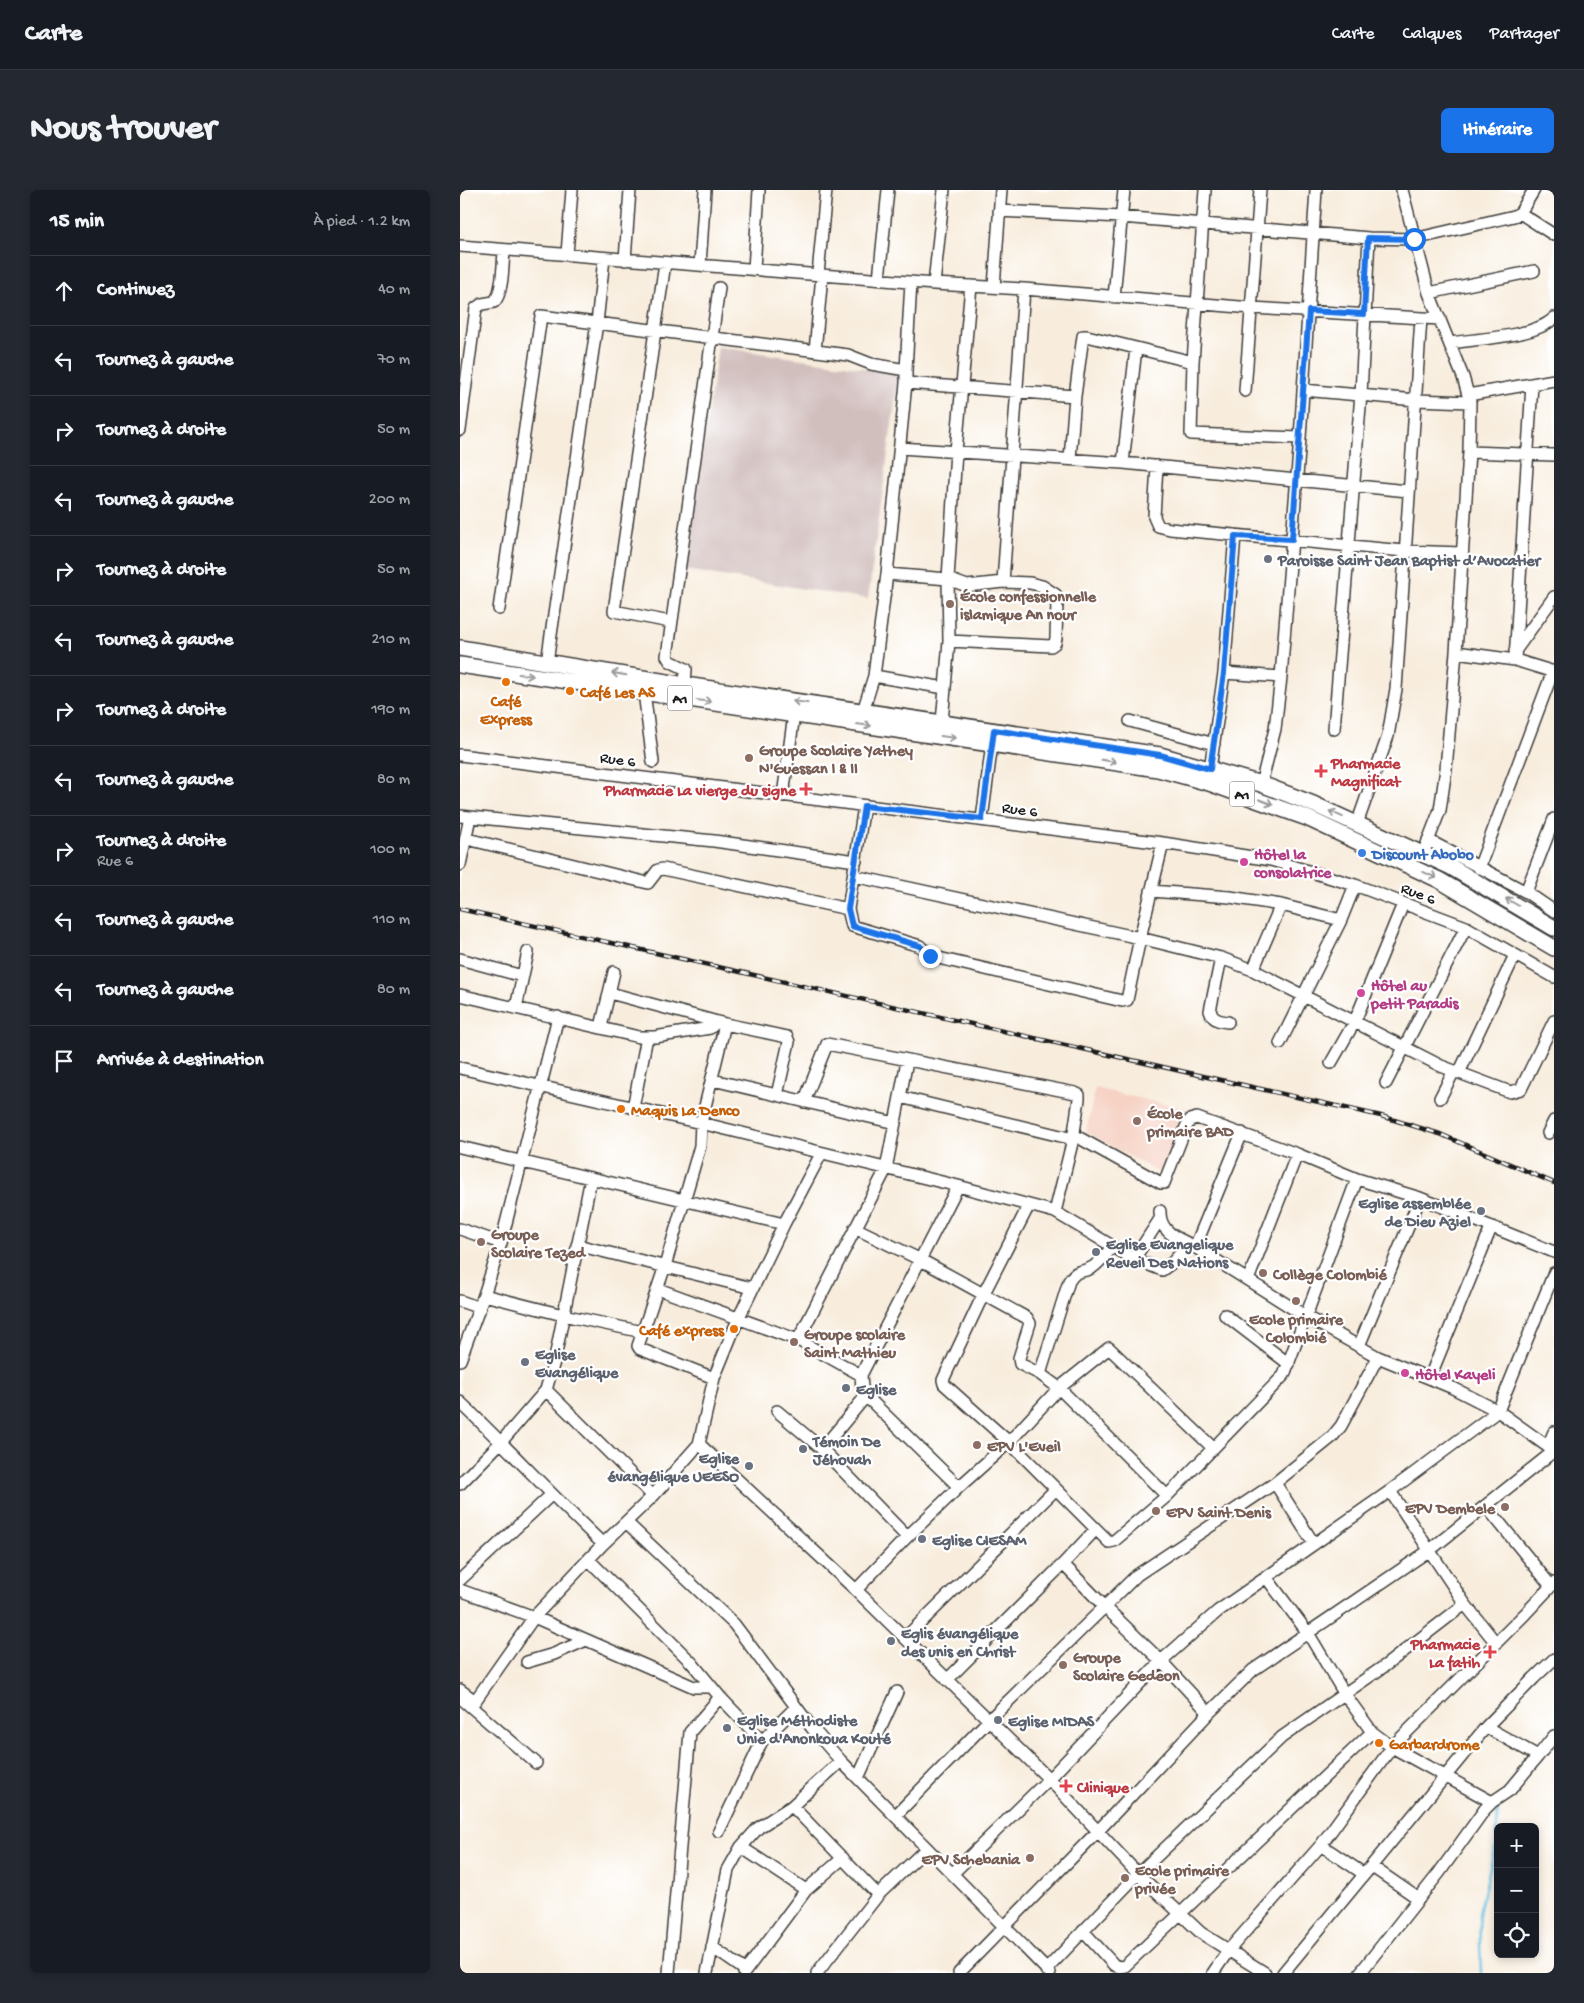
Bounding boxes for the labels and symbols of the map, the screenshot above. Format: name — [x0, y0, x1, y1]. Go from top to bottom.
route start — [1403, 228, 1426, 251]
marker: Paroisse Saint Jean Baptist d’Avocatier — [1262, 553, 1274, 565]
place label: Paroisse Saint Jean Baptist d’Avocatier — [1277, 553, 1543, 572]
place label: École confessionnelle islamique An nour — [960, 588, 1097, 626]
marker: École confessionnelle islamique An nour — [944, 598, 956, 610]
one-way arrow — [612, 669, 628, 679]
one-way arrow — [517, 670, 533, 680]
marker: Café Express — [500, 676, 512, 688]
place label: Café Les AS — [579, 684, 656, 704]
marker: Café Les AS — [564, 685, 576, 697]
road number: A1 — [668, 686, 692, 710]
place label: Café Express — [480, 693, 533, 731]
one-way arrow — [695, 696, 711, 706]
one-way arrow — [792, 696, 808, 706]
one-way arrow — [856, 720, 872, 730]
one-way arrow — [940, 732, 956, 742]
place label: Groupe Scolaire Yathey N'Guessan I & II — [759, 743, 913, 780]
street label: Rue 6 — [599, 750, 638, 773]
marker: Groupe Scolaire Yathey N'Guessan I & II — [743, 752, 755, 764]
one-way arrow — [1100, 756, 1116, 766]
place label: Pharmacie Magnificat — [1330, 756, 1402, 793]
marker: Pharmacie Magnificat — [1315, 765, 1327, 777]
road number: A1 — [1230, 782, 1254, 806]
place label: Pharmacie La vierge du signe — [603, 783, 797, 802]
marker: Pharmacie La vierge du signe — [800, 783, 812, 795]
one-way arrow — [1257, 798, 1273, 807]
street label: Rue 6 — [1001, 800, 1040, 823]
one-way arrow — [1329, 809, 1344, 819]
place label: Hôtel la consolatrice — [1254, 847, 1332, 884]
marker: Discount Abobo — [1356, 847, 1368, 859]
place label: Discount Abobo — [1370, 847, 1475, 866]
marker: Hôtel la consolatrice — [1238, 856, 1250, 868]
one-way arrow — [1422, 871, 1437, 881]
street label: Rue 6 — [1398, 880, 1439, 911]
one-way arrow — [1506, 897, 1520, 907]
route end — [919, 945, 942, 968]
place label: Hôtel au petit Paradis — [1370, 978, 1460, 1015]
marker: Hôtel au petit Paradis — [1355, 987, 1367, 999]
marker: Maquis La Denco — [615, 1103, 627, 1115]
place label: Maquis La Denco — [631, 1103, 740, 1122]
place label: École primaire BAD — [1146, 1105, 1234, 1143]
marker: École primaire BAD — [1131, 1115, 1143, 1127]
place label: Eglise assemblée de Dieu Aziel — [1358, 1196, 1472, 1233]
marker: Eglise assemblée de Dieu Aziel — [1475, 1205, 1487, 1217]
place label: Groupe Scolaire Tezed — [491, 1227, 586, 1264]
marker: Groupe Scolaire Tezed — [475, 1236, 487, 1248]
place label: Eglise Evangelique Reveil Des Nations — [1105, 1237, 1234, 1274]
marker: Eglise Evangelique Reveil Des Nations — [1090, 1246, 1102, 1258]
marker: Collège Colombié — [1257, 1267, 1269, 1279]
place label: Collège Colombié — [1272, 1267, 1388, 1286]
marker: Ecole primaire Colombié — [1290, 1295, 1302, 1307]
place label: Ecole primaire Colombié — [1249, 1312, 1344, 1349]
place label: Café express — [638, 1322, 725, 1342]
marker: Café express — [728, 1323, 740, 1335]
place label: Groupe scolaire Saint Mathieu — [804, 1327, 906, 1364]
marker: Groupe scolaire Saint Mathieu — [788, 1336, 800, 1348]
place label: Eglise Evangélique — [535, 1347, 619, 1384]
marker: Eglise Evangélique — [519, 1356, 531, 1368]
marker: Hôtel Kayeli — [1399, 1367, 1411, 1379]
place label: Hôtel Kayeli — [1415, 1367, 1496, 1386]
marker: Eglise — [840, 1382, 852, 1394]
place label: Eglise — [856, 1382, 897, 1401]
place label: Témoin De Jéhovah — [811, 1434, 881, 1471]
marker: EPV L'Eveil — [971, 1439, 983, 1451]
place label: EPV L'Eveil — [987, 1439, 1061, 1458]
marker: Témoin De Jéhovah — [797, 1443, 809, 1455]
place label: Eglise évangélique UEESO — [607, 1451, 740, 1488]
marker: Eglise évangélique UEESO — [743, 1460, 755, 1472]
place label: EPV Dembele — [1405, 1501, 1496, 1520]
marker: EPV Dembele — [1499, 1501, 1511, 1513]
marker: EPV Saint Denis — [1150, 1505, 1162, 1517]
place label: EPV Saint Denis — [1166, 1505, 1272, 1524]
marker: Eglise CIESAM — [916, 1533, 928, 1545]
place label: Eglise CIESAM — [932, 1533, 1027, 1552]
place label: Eglis évangélique des unis en Christ — [901, 1626, 1019, 1663]
marker: Eglis évangélique des unis en Christ — [885, 1635, 897, 1647]
place label: Pharmacie La fatih — [1410, 1637, 1481, 1674]
marker: Pharmacie La fatih — [1484, 1646, 1496, 1658]
place label: Groupe Scolaire Gedeon — [1073, 1650, 1180, 1687]
marker: Groupe Scolaire Gedeon — [1057, 1659, 1069, 1671]
place label: Eglise Méthodiste Unie d'Anonkoua Kouté — [737, 1713, 892, 1750]
marker: Eglise MIDAS — [992, 1714, 1004, 1726]
place label: Eglise MIDAS — [1008, 1714, 1095, 1733]
marker: Eglise Méthodiste Unie d'Anonkoua Kouté — [721, 1722, 733, 1734]
marker: Garbardrome — [1373, 1737, 1385, 1749]
place label: Garbardrome — [1389, 1737, 1480, 1756]
marker: Clinique — [1059, 1779, 1073, 1793]
place label: Clinique — [1076, 1780, 1130, 1799]
place label: EPV Schebania — [922, 1852, 1021, 1871]
marker: EPV Schebania — [1024, 1852, 1036, 1864]
place label: Ecole primaire privée — [1134, 1863, 1230, 1900]
marker: Ecole primaire privée — [1119, 1872, 1131, 1884]

